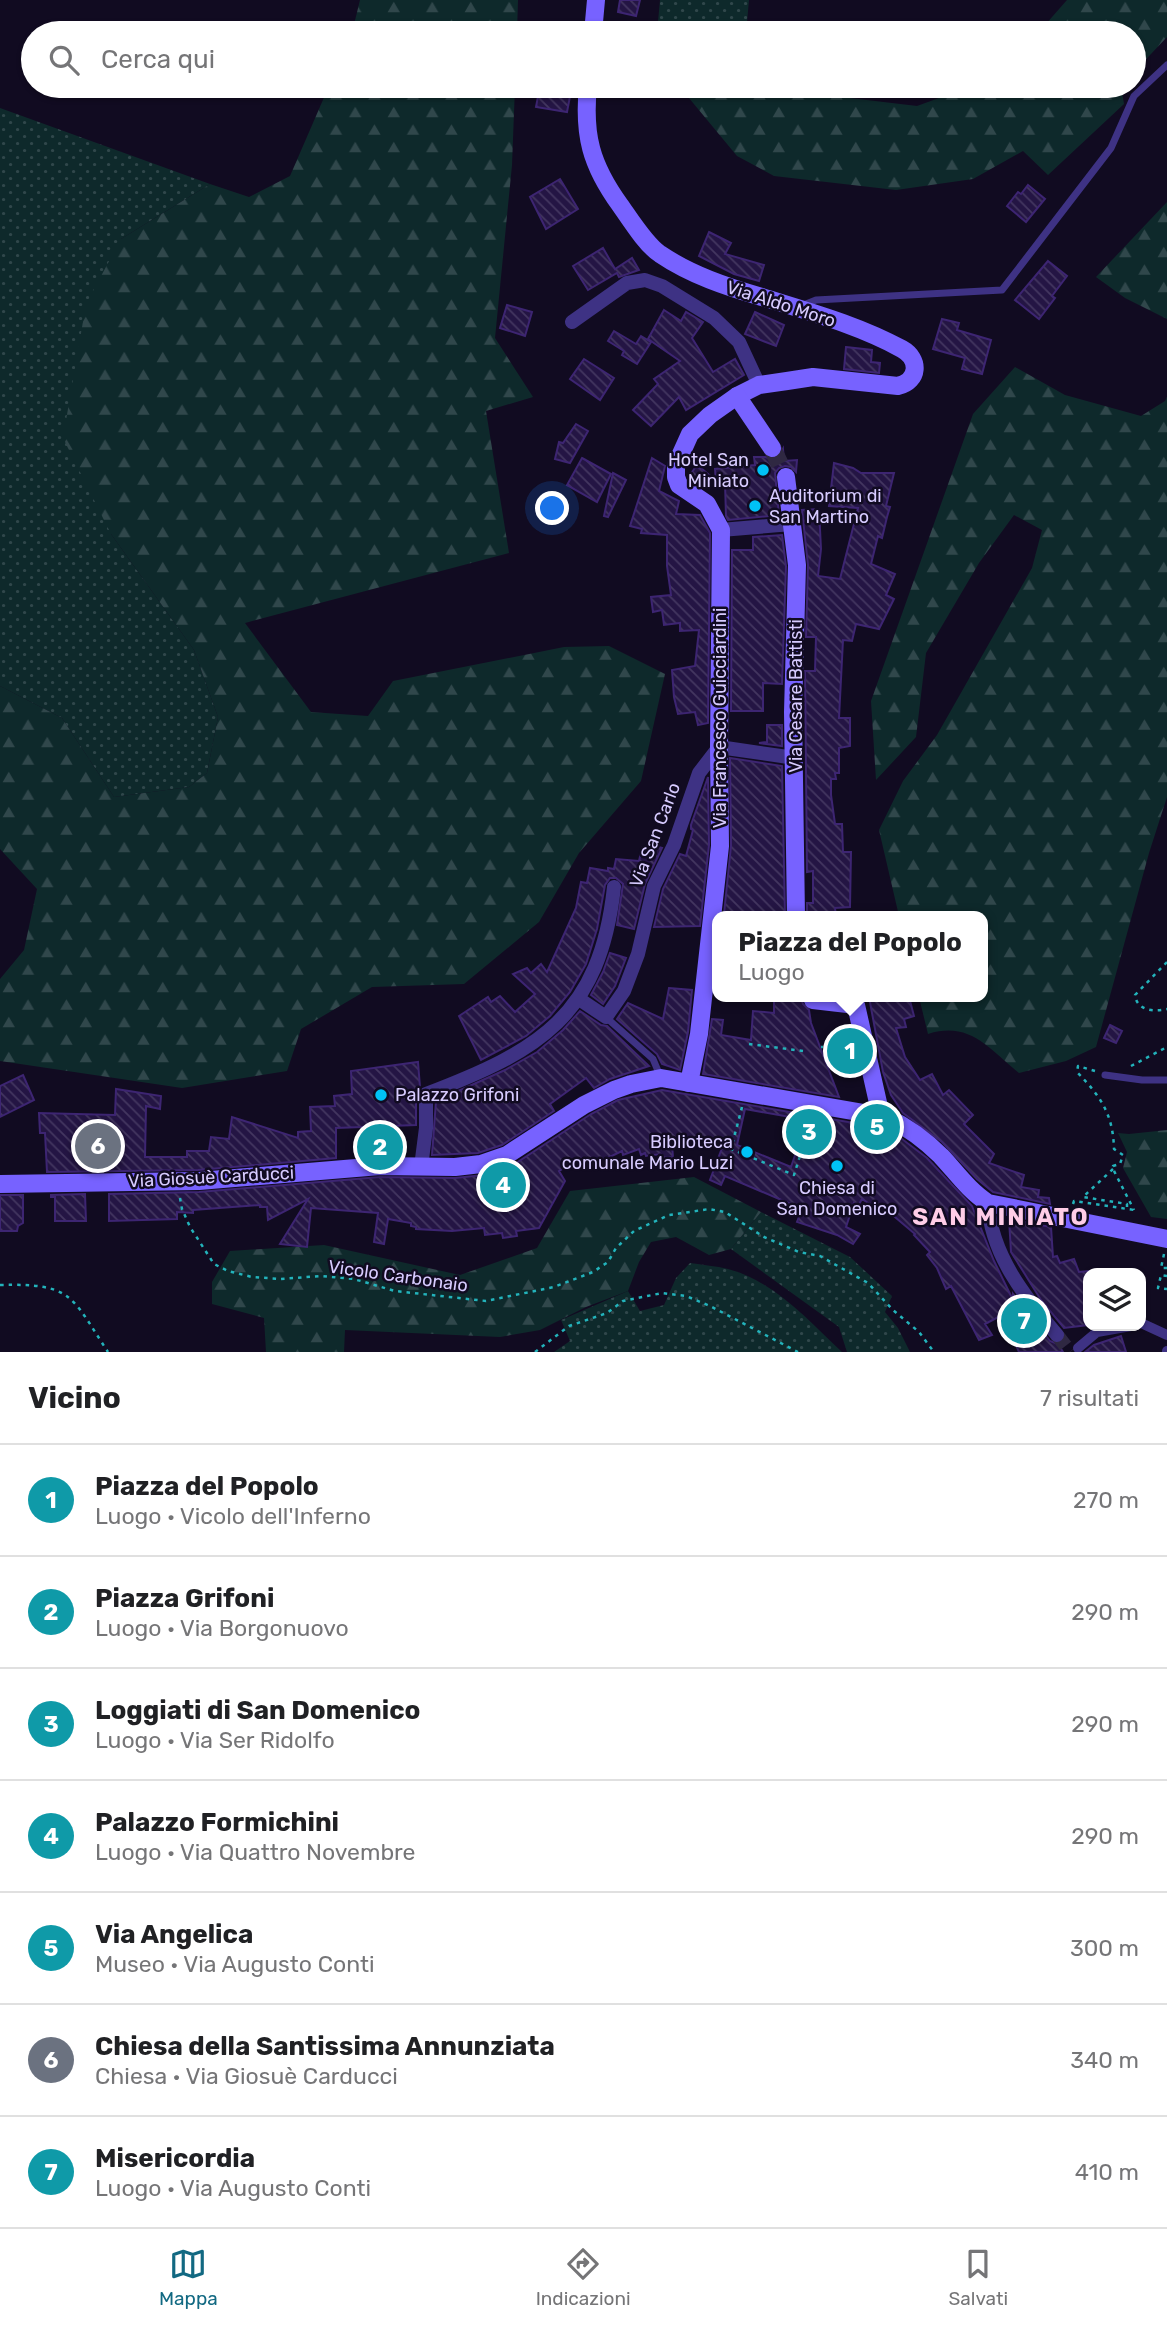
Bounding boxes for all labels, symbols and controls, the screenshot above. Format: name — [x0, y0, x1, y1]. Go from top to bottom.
search box — [21, 21, 1146, 98]
icon: search — [45, 41, 83, 79]
text: Cerca qui — [101, 44, 215, 75]
street label: Via Aldo Moro — [724, 276, 838, 332]
place label: Hotel San Miniato — [668, 449, 749, 492]
marker: Hotel San Miniato — [755, 462, 771, 478]
place label: Auditorium di San Martino — [769, 485, 882, 528]
your location — [535, 491, 569, 525]
marker: Auditorium di San Martino — [747, 498, 763, 514]
street label: Via Francesco Guicciardini — [709, 608, 731, 828]
street label: Via Cesare Battisti — [785, 619, 807, 773]
street label: Via San Carlo — [625, 780, 685, 890]
popup — [712, 911, 988, 1002]
text: Piazza del Popolo — [738, 927, 962, 958]
text: Luogo — [738, 958, 805, 986]
pin: 1 — [827, 1025, 873, 1077]
place label: Palazzo Grifoni — [395, 1084, 519, 1106]
marker: Palazzo Grifoni — [373, 1087, 389, 1103]
pin: 5 — [854, 1101, 900, 1153]
pin: 3 — [786, 1106, 832, 1158]
pin: 6 — [75, 1120, 121, 1172]
pin: 2 — [357, 1121, 403, 1173]
place label: Biblioteca comunale Mario Luzi — [562, 1131, 733, 1174]
marker: Biblioteca comunale Mario Luzi — [739, 1144, 755, 1160]
marker: Chiesa di San Domenico — [829, 1158, 845, 1174]
pin: 4 — [480, 1159, 526, 1211]
street label: Via Giosuè Carducci — [127, 1162, 295, 1192]
place label: Chiesa di San Domenico — [777, 1177, 897, 1220]
district label: SAN MINIATO — [912, 1203, 1090, 1231]
street label: Vicolo Carbonaio — [327, 1255, 469, 1297]
map controls — [1083, 1268, 1146, 1331]
button: layers — [1083, 1268, 1146, 1331]
pin: 7 — [1001, 1295, 1047, 1347]
text: Vicino — [28, 1380, 121, 1416]
text: 7 risultati — [1040, 1384, 1139, 1412]
text: Piazza del Popolo — [95, 1471, 319, 1502]
text: 1 — [45, 1486, 57, 1514]
text: 270 m — [1073, 1486, 1139, 1514]
text: Luogo · Vicolo dell'Inferno — [95, 1502, 371, 1530]
text: Piazza Grifoni — [95, 1583, 274, 1614]
text: 2 — [44, 1598, 58, 1626]
text: 290 m — [1071, 1598, 1139, 1626]
text: Luogo · Via Borgonuovo — [95, 1614, 349, 1642]
text: Loggiati di San Domenico — [95, 1695, 420, 1726]
text: 3 — [43, 1710, 59, 1738]
text: 290 m — [1071, 1710, 1139, 1738]
text: Luogo · Via Ser Ridolfo — [95, 1726, 335, 1754]
text: Palazzo Formichini — [95, 1807, 339, 1838]
text: 4 — [43, 1822, 59, 1850]
text: 290 m — [1071, 1822, 1139, 1850]
text: Luogo · Via Quattro Novembre — [95, 1838, 416, 1866]
text: Via Angelica — [95, 1919, 253, 1950]
text: 5 — [44, 1934, 58, 1962]
text: 300 m — [1070, 1934, 1139, 1962]
text: Museo · Via Augusto Conti — [95, 1950, 375, 1978]
text: Chiesa della Santissima Annunziata — [95, 2031, 555, 2062]
text: 6 — [44, 2046, 58, 2074]
text: 340 m — [1070, 2046, 1139, 2074]
text: Chiesa · Via Giosuè Carducci — [95, 2062, 398, 2090]
text: Misericordia — [95, 2143, 255, 2174]
text: 7 — [44, 2158, 58, 2186]
text: 410 m — [1075, 2158, 1139, 2186]
text: Luogo · Via Augusto Conti — [95, 2174, 371, 2202]
tab: Mappa — [159, 2245, 218, 2310]
tab: Indicazioni — [536, 2245, 631, 2310]
tab: Salvati — [949, 2245, 1008, 2310]

